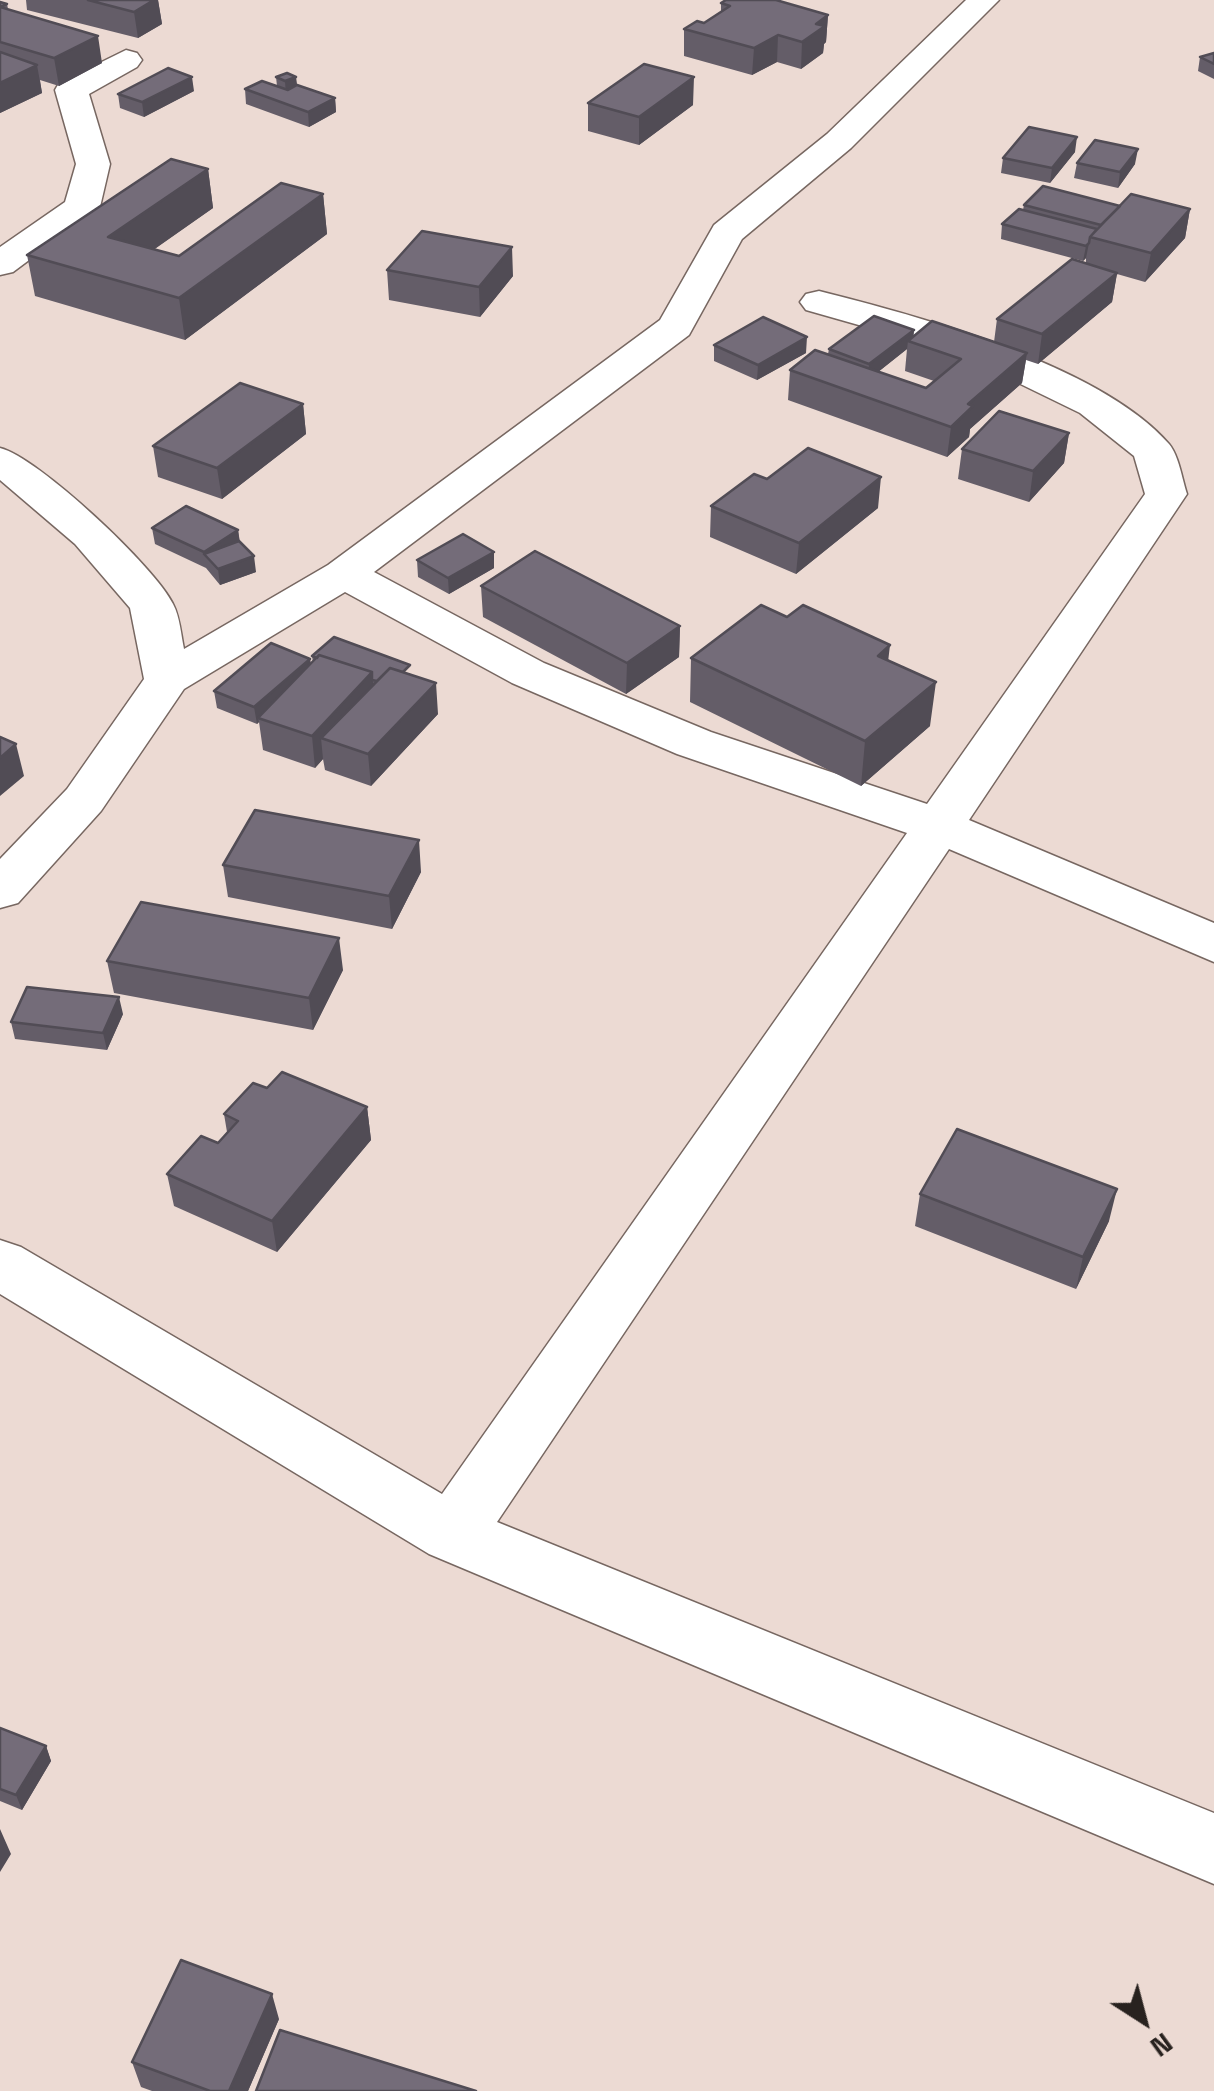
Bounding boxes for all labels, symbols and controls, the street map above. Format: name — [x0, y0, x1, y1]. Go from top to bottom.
north arrow — [1094, 1971, 1194, 2071]
text: N — [1143, 2025, 1180, 2065]

